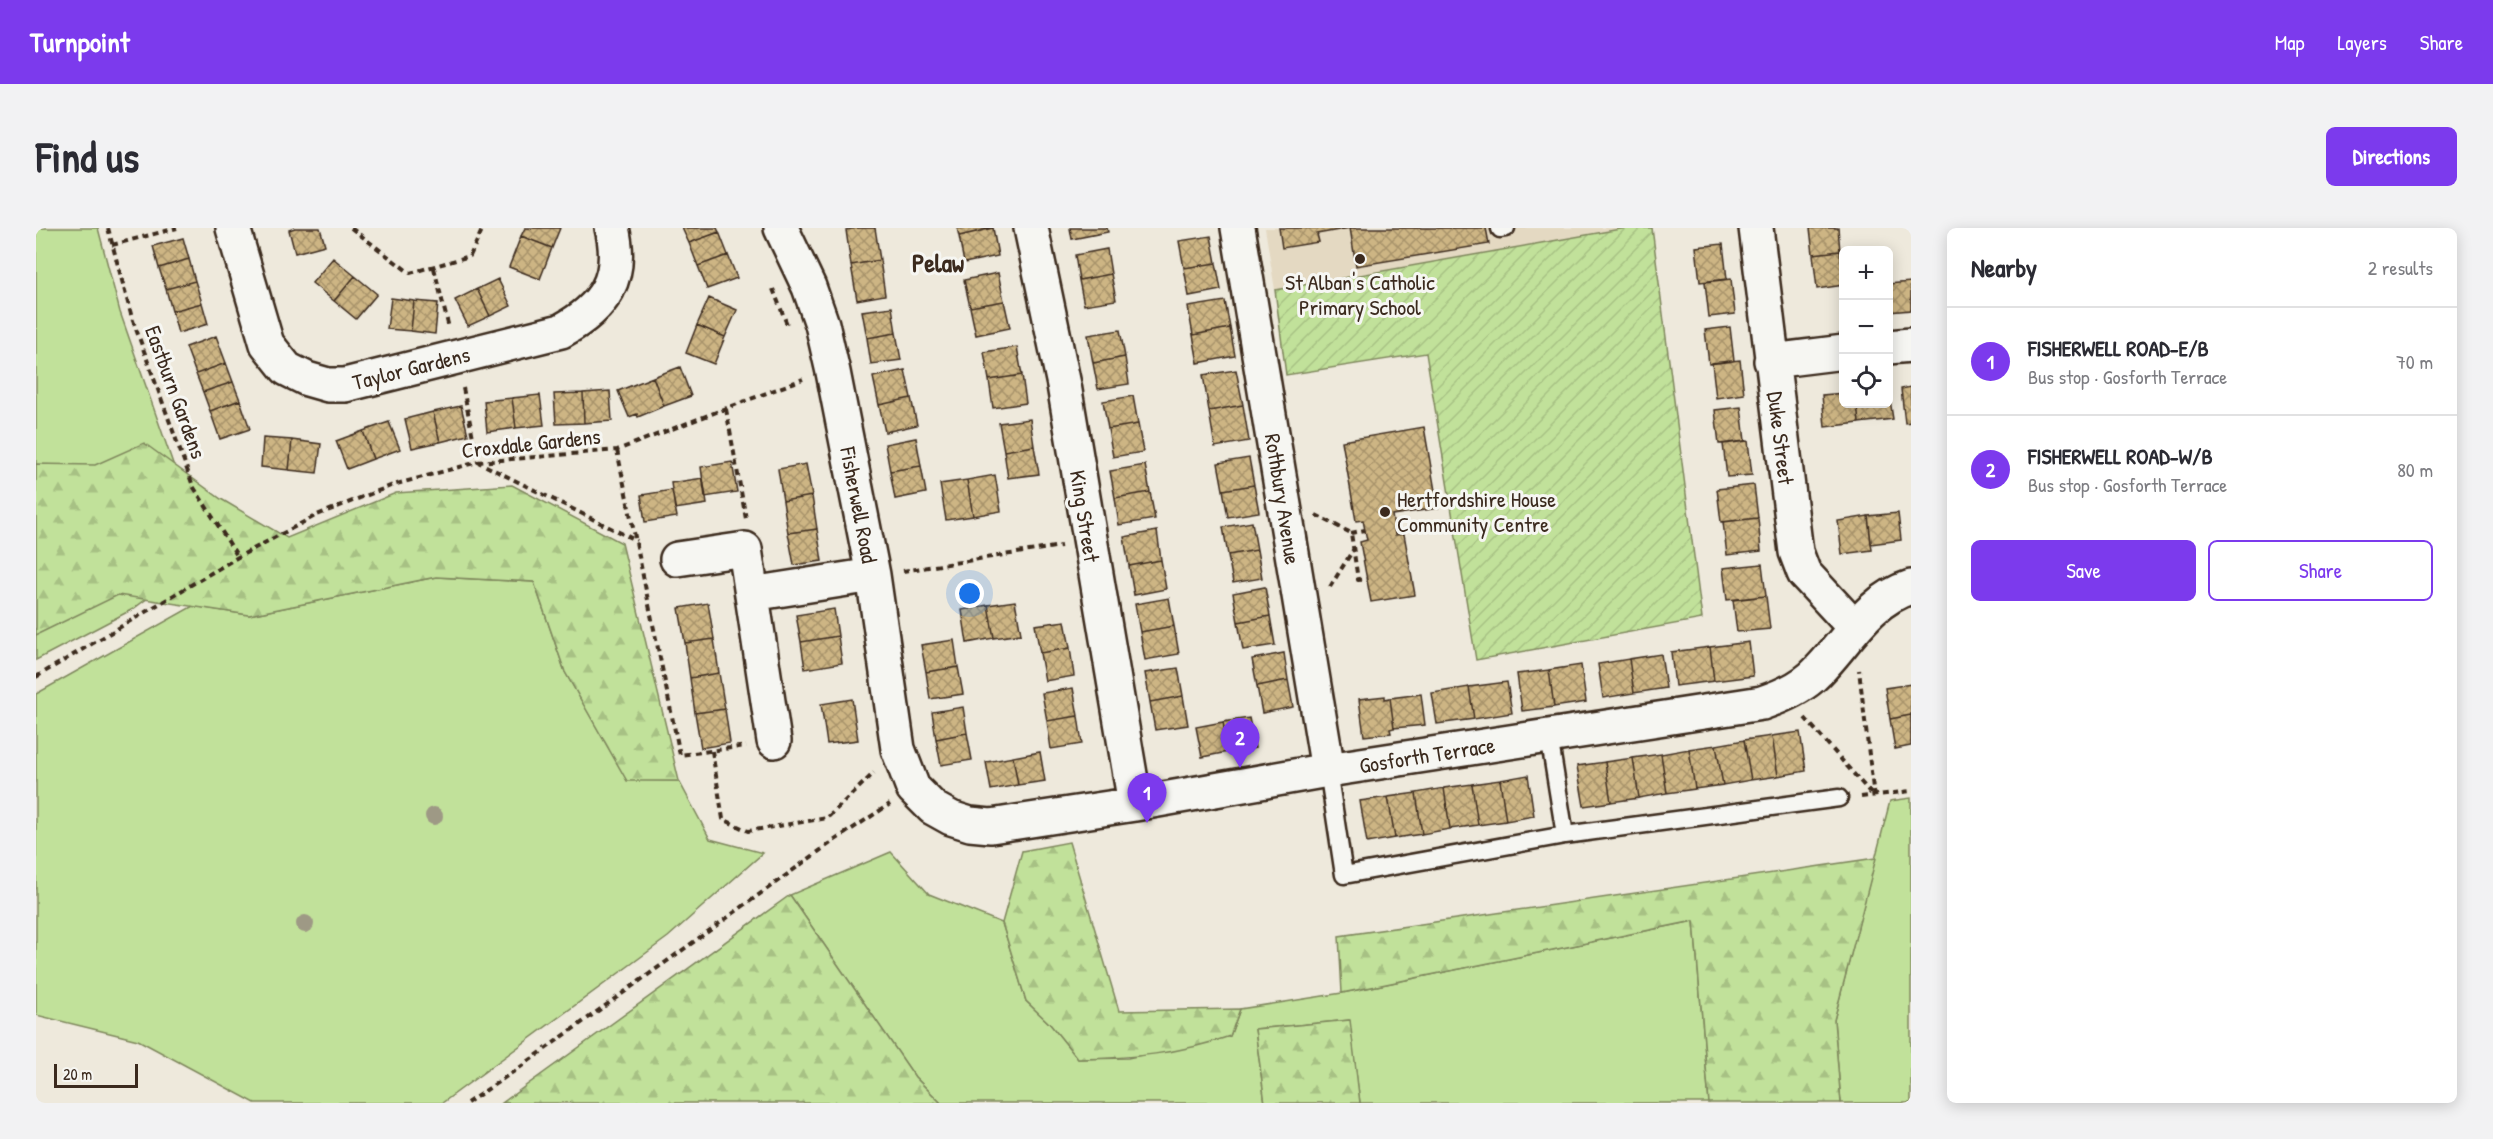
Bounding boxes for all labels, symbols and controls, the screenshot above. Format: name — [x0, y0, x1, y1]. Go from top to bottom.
text: Turnpoint — [30, 23, 130, 61]
text: Map — [2275, 28, 2304, 57]
text: Layers — [2337, 28, 2387, 57]
text: Share — [2420, 28, 2463, 57]
button: Directions — [2326, 127, 2457, 186]
text: Find us — [36, 128, 139, 185]
district label: Pelaw — [912, 245, 964, 280]
map controls — [1839, 246, 1893, 408]
button: + — [1839, 246, 1893, 300]
text: Nearby — [1971, 250, 2037, 285]
marker: St Alban's Catholic Primary School — [1353, 252, 1367, 266]
text: 2 results — [2368, 254, 2433, 281]
place label: St Alban's Catholic Primary School — [1285, 267, 1435, 322]
button: − — [1839, 300, 1893, 354]
street label: Eastburn Gardens — [138, 321, 214, 463]
text: FISHERWELL ROAD-E/B — [2028, 333, 2209, 363]
street label: Taylor Gardens — [349, 339, 473, 397]
text: 1 — [1987, 348, 1994, 375]
text: 70 m — [2396, 348, 2433, 375]
button: locate — [1839, 354, 1893, 408]
text: Bus stop · Gosforth Terrace — [2028, 363, 2227, 390]
street label: Duke Street — [1760, 390, 1802, 487]
street label: Croxdale Gardens — [460, 421, 602, 465]
street label: Rothbury Avenue — [1258, 431, 1308, 567]
text: FISHERWELL ROAD-W/B — [2028, 441, 2213, 471]
street label: Fisherwell Road — [833, 443, 885, 566]
text: 2 — [1986, 456, 1995, 483]
text: 80 m — [2397, 456, 2433, 483]
street label: King Street — [1063, 468, 1107, 564]
text: Bus stop · Gosforth Terrace — [2028, 471, 2227, 498]
place label: Hertfordshire House Community Centre — [1397, 484, 1556, 539]
marker: Hertfordshire House Community Centre — [1378, 505, 1392, 519]
button: Save — [1971, 540, 2196, 601]
button: Share — [2208, 540, 2433, 601]
your location — [955, 579, 984, 608]
pin: 2 — [1220, 718, 1260, 768]
street label: Gosforth Terrace — [1357, 729, 1497, 781]
pin: 1 — [1128, 774, 1166, 823]
scale bar — [54, 1061, 138, 1088]
text: 20 m — [63, 1063, 92, 1085]

